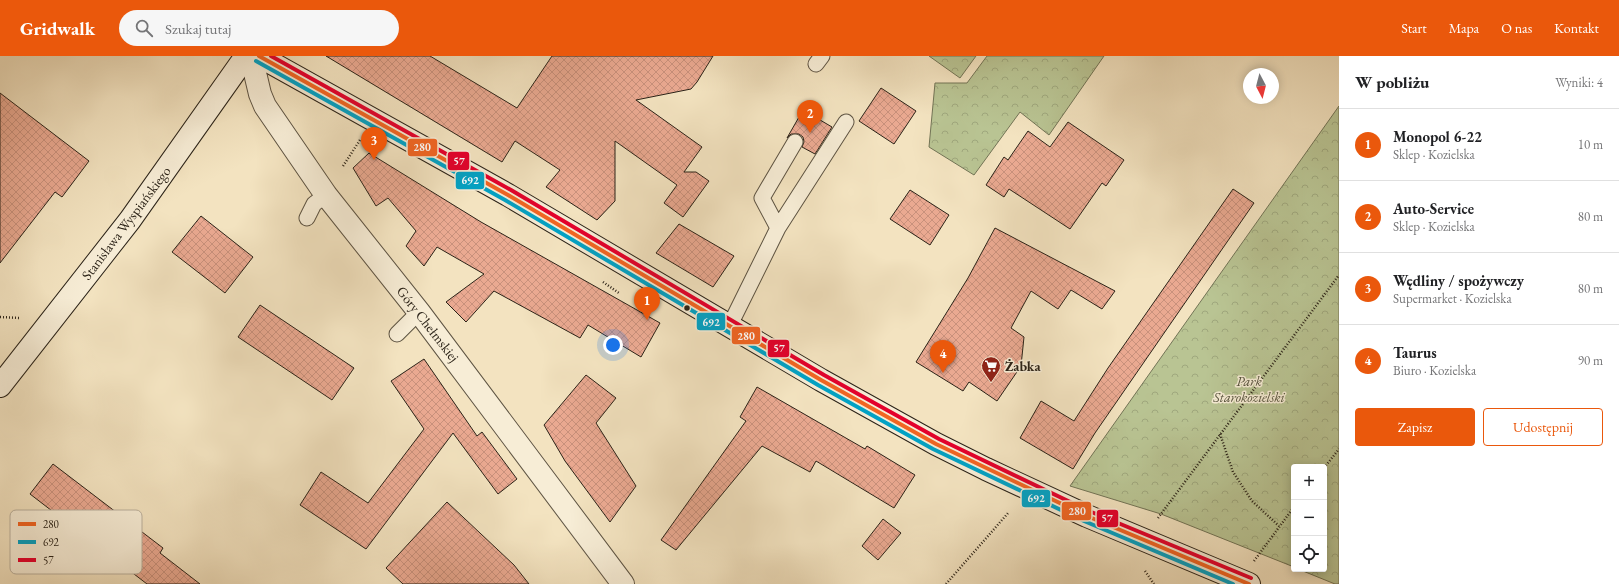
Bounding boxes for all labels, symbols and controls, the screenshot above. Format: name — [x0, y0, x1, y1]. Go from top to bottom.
search box — [119, 10, 399, 46]
text: Gridwalk — [20, 16, 95, 41]
icon: search — [133, 17, 155, 39]
text: Szukaj tutaj — [165, 19, 231, 38]
text: Start — [1401, 19, 1427, 37]
text: Mapa — [1449, 19, 1479, 37]
text: O nas — [1501, 19, 1532, 37]
text: Kontakt — [1554, 19, 1599, 37]
north arrow — [1243, 68, 1279, 104]
text: W pobliżu — [1355, 71, 1429, 93]
text: Wyniki: 4 — [1555, 74, 1603, 91]
pin: 2 — [797, 100, 823, 133]
pin: 3 — [361, 127, 387, 160]
text: Monopol 6-22 — [1393, 127, 1482, 146]
text: 1 — [1365, 136, 1371, 153]
text: 10 m — [1578, 136, 1603, 153]
line badge: 280 — [407, 138, 438, 157]
text: 280 — [413, 140, 431, 154]
text: Sklep · Kozielska — [1393, 146, 1475, 163]
line badge: 57 — [447, 151, 470, 171]
text: 57 — [453, 154, 465, 168]
street label: Stanisława Wyspiańskiego — [77, 163, 175, 283]
line badge: 692 — [455, 171, 485, 190]
text: 692 — [461, 173, 479, 187]
text: Auto-Service — [1393, 199, 1474, 218]
text: 2 — [1365, 208, 1371, 225]
text: 80 m — [1578, 208, 1603, 225]
text: Sklep · Kozielska — [1393, 218, 1475, 235]
text: Wędliny / spożywczy — [1393, 271, 1524, 290]
text: 3 — [1365, 280, 1371, 297]
text: 80 m — [1578, 280, 1603, 297]
street label: Góry Chełmskiej — [393, 282, 463, 366]
pin: 1 — [634, 287, 660, 320]
text: Supermarket · Kozielska — [1393, 290, 1512, 307]
unlabelled marker — [682, 303, 692, 313]
line badge: 692 — [696, 312, 726, 331]
text: 692 — [702, 315, 720, 329]
line badge: 280 — [731, 326, 761, 345]
text: 280 — [737, 329, 755, 343]
your location — [603, 335, 623, 355]
line badge: 57 — [767, 339, 790, 358]
pin: 4 — [930, 340, 956, 373]
text: 57 — [773, 341, 785, 355]
text: Taurus — [1393, 343, 1437, 362]
text: 4 — [1365, 352, 1371, 369]
text: 90 m — [1578, 352, 1603, 369]
supermarket icon: Żabka — [980, 355, 1002, 383]
place label: Żabka — [1005, 357, 1041, 375]
text: Biuro · Kozielska — [1393, 362, 1476, 379]
park label: Park Starokozielski — [1212, 372, 1286, 406]
button: Zapisz — [1355, 408, 1475, 446]
button: Udostępnij — [1483, 408, 1603, 446]
map controls — [1291, 464, 1327, 572]
button: + — [1291, 464, 1327, 500]
line badge: 692 — [1021, 489, 1051, 508]
text: 692 — [1027, 491, 1045, 505]
button: − — [1291, 500, 1327, 536]
line badge: 280 — [1061, 501, 1092, 521]
text: 280 — [1068, 504, 1086, 518]
line badge: 57 — [1096, 509, 1119, 528]
legend — [10, 510, 142, 574]
text: 57 — [1101, 511, 1113, 525]
text: 280 — [43, 517, 59, 531]
text: 692 — [43, 535, 60, 549]
button: locate — [1291, 536, 1327, 572]
text: 57 — [43, 553, 54, 567]

